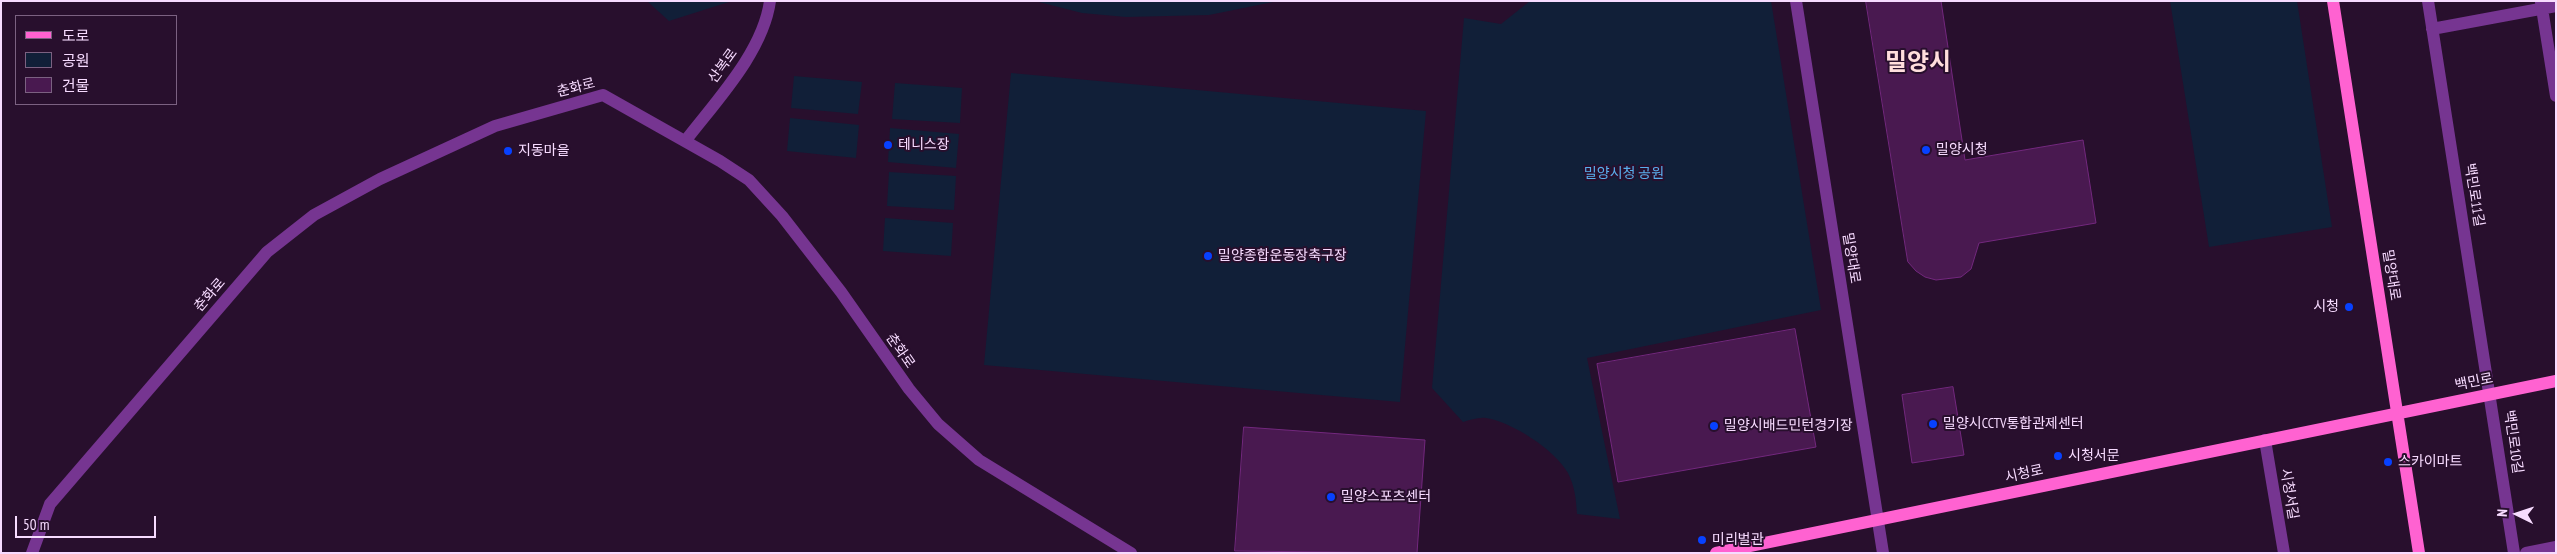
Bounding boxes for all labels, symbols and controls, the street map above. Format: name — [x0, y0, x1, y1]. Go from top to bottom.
legend — [15, 15, 178, 105]
text: 도로 — [62, 26, 90, 45]
street label: 산복로 — [705, 45, 741, 87]
district label: 밀양시 — [1885, 49, 1951, 77]
text: 공원 — [62, 51, 90, 70]
street label: 춘화로 — [555, 75, 597, 101]
text: 건물 — [62, 76, 90, 95]
place label: 테니스장 — [898, 137, 950, 153]
marker: 테니스장 — [882, 139, 894, 151]
place label: 밀양시청 — [1936, 142, 1988, 158]
place label: 지동마을 — [518, 143, 570, 159]
marker: 밀양시청 — [1920, 144, 1932, 156]
marker: 지동마을 — [502, 145, 514, 157]
street label: 백민로11길 — [2461, 162, 2487, 228]
park label: 밀양시청 공원 — [1584, 166, 1664, 182]
street label: 밀양대로 — [1839, 231, 1863, 285]
place label: 밀양종합운동장축구장 — [1218, 248, 1347, 264]
street label: 밀양대로 — [2379, 248, 2403, 302]
marker: 밀양종합운동장축구장 — [1202, 250, 1214, 262]
street label: 춘화로 — [191, 275, 229, 315]
place label: 시청 — [2313, 299, 2339, 315]
marker: 시청 — [2343, 301, 2355, 313]
street label: 춘화로 — [882, 330, 918, 372]
street label: 백민로 — [2453, 370, 2495, 394]
street label: 백민로10길 — [2500, 409, 2526, 475]
place label: 밀양시CCTV통합관제센터 — [1943, 416, 2084, 432]
place label: 밀양시배드민턴경기장 — [1724, 418, 1853, 434]
marker: 밀양시CCTV통합관제센터 — [1927, 418, 1939, 430]
marker: 밀양시배드민턴경기장 — [1708, 420, 1720, 432]
place label: 시청서문 — [2068, 448, 2120, 464]
marker: 시청서문 — [2052, 450, 2064, 462]
place label: 스카이마트 — [2398, 454, 2462, 470]
marker: 스카이마트 — [2382, 456, 2394, 468]
street label: 시청로 — [2003, 462, 2045, 486]
street label: 시청서길 — [2277, 467, 2301, 521]
place label: 밀양스포츠센터 — [1341, 489, 1431, 505]
north arrow — [2492, 489, 2542, 539]
marker: 밀양스포츠센터 — [1325, 491, 1337, 503]
scale bar — [18, 506, 159, 538]
text: N — [2493, 509, 2511, 517]
text: 50 m — [23, 515, 49, 534]
place label: 미리벌관 — [1712, 532, 1764, 548]
marker: 미리벌관 — [1696, 534, 1708, 546]

